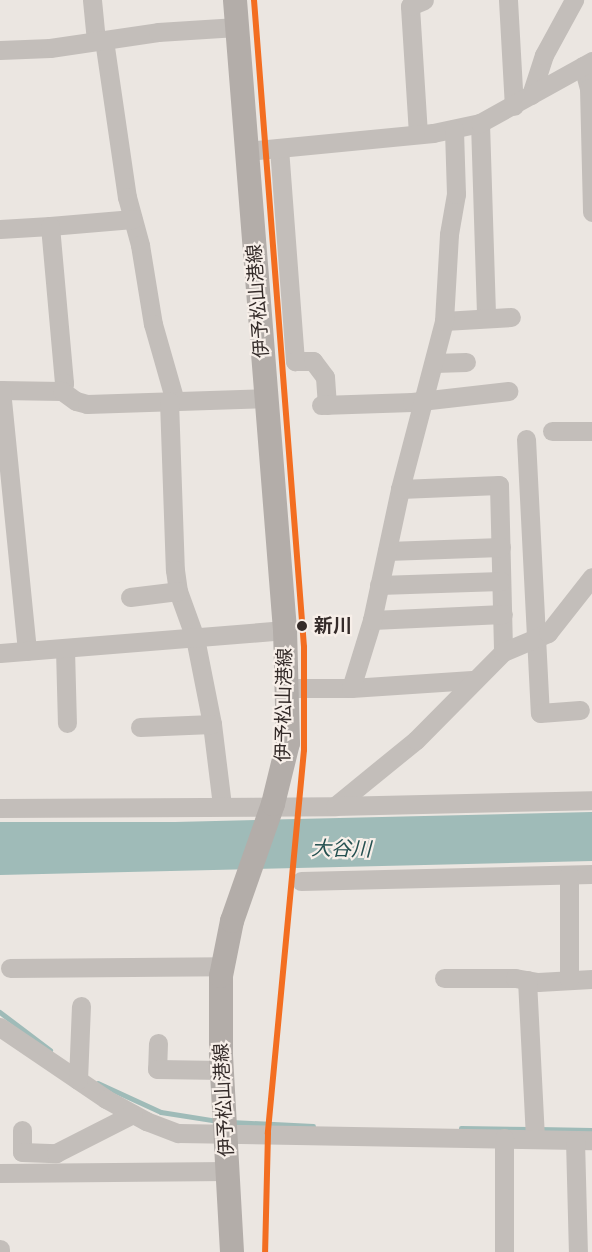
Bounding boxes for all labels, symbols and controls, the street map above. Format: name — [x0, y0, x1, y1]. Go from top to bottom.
street label: 伊予松山港線 — [243, 243, 273, 359]
place label: 新川 — [314, 615, 352, 637]
marker: 新川 — [294, 618, 310, 634]
street label: 伊予松山港線 — [272, 648, 296, 762]
water label: 大谷川 — [311, 836, 371, 862]
street label: 伊予松山港線 — [210, 1042, 238, 1158]

